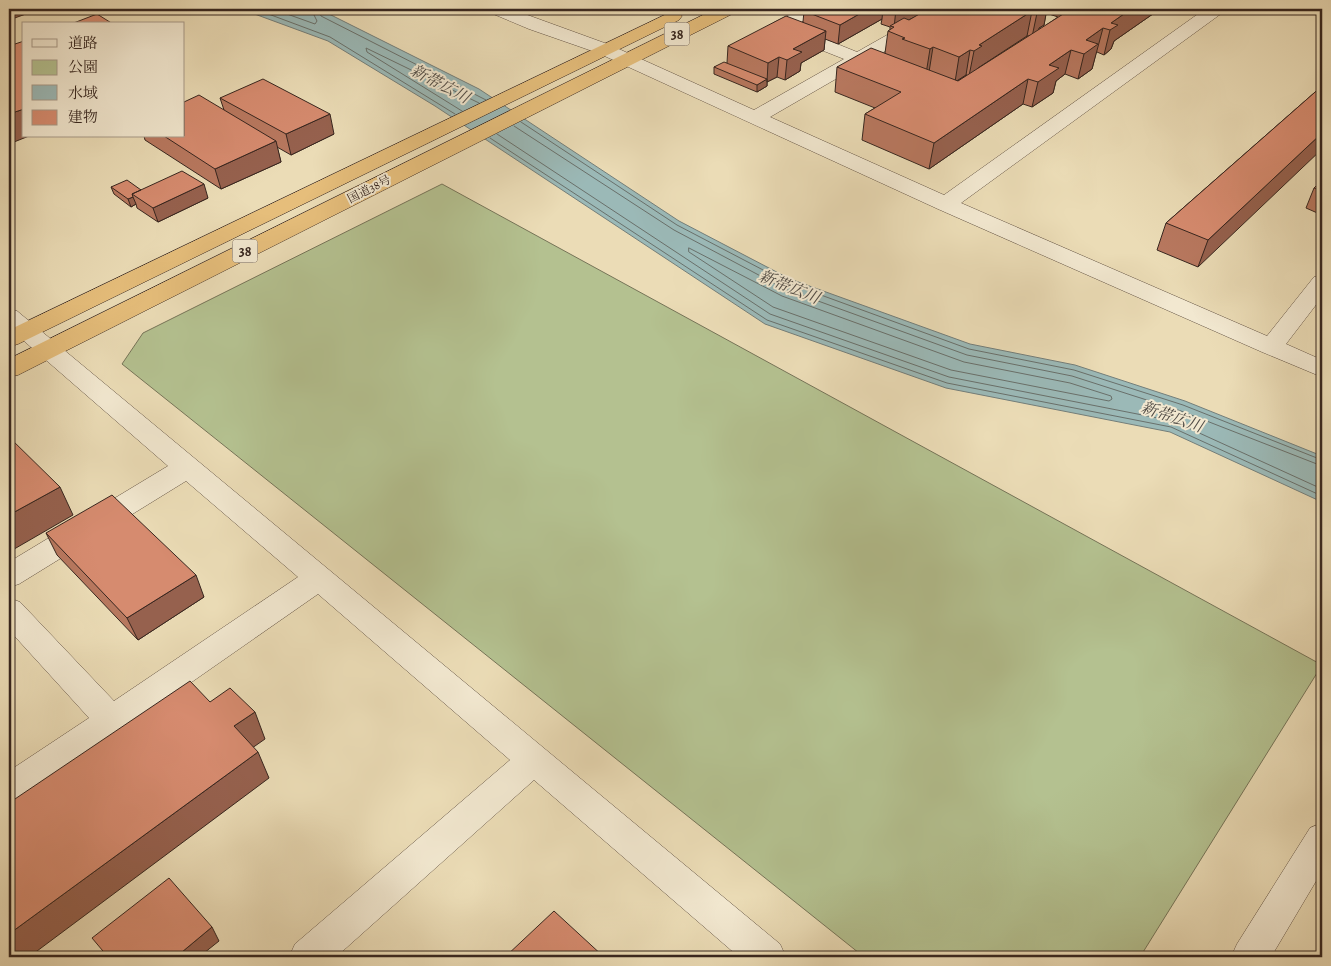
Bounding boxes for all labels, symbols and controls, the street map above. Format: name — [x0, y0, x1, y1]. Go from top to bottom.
legend — [22, 22, 185, 138]
road number: 38 — [664, 22, 690, 46]
text: 道路 — [68, 33, 98, 53]
text: 公園 — [68, 57, 98, 77]
water label: 新帯広川 — [407, 59, 475, 110]
text: 水域 — [68, 83, 98, 103]
text: 建物 — [68, 107, 98, 127]
street label: 国道38号 — [345, 171, 393, 207]
road number: 38 — [232, 240, 258, 262]
water label: 新帯広川 — [755, 265, 825, 310]
water label: 新帯広川 — [1138, 396, 1208, 438]

